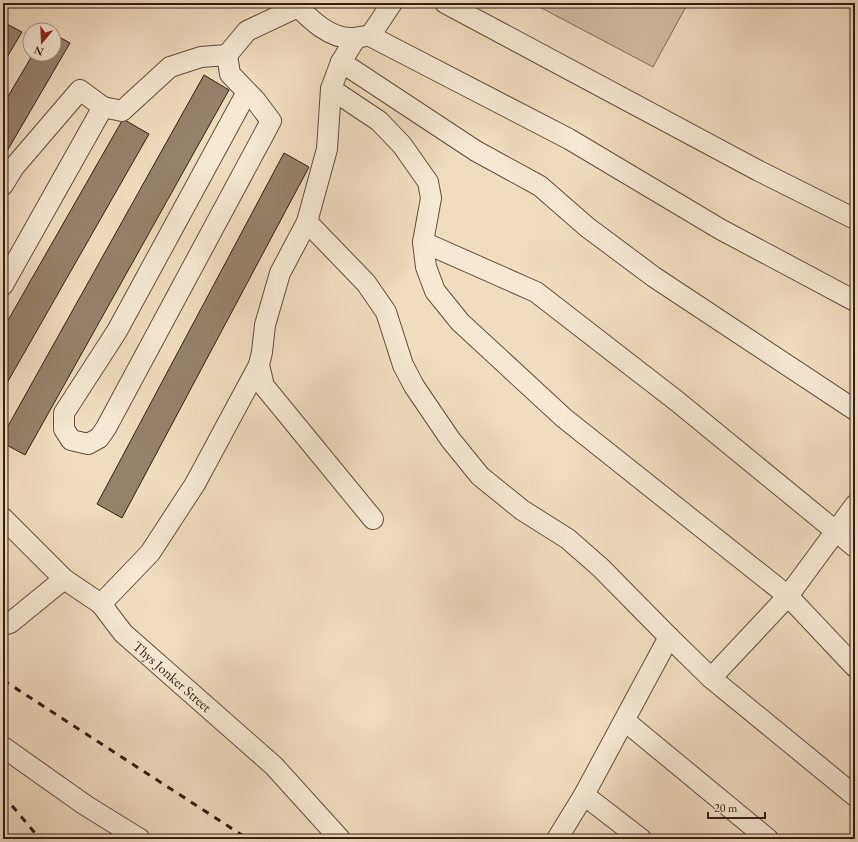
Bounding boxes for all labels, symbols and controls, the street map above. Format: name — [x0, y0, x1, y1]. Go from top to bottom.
north arrow — [22, 22, 62, 62]
text: N — [32, 43, 45, 60]
street label: Thys Jonker Street — [129, 637, 216, 716]
scale bar — [708, 794, 765, 820]
text: 20 m — [714, 800, 738, 816]

